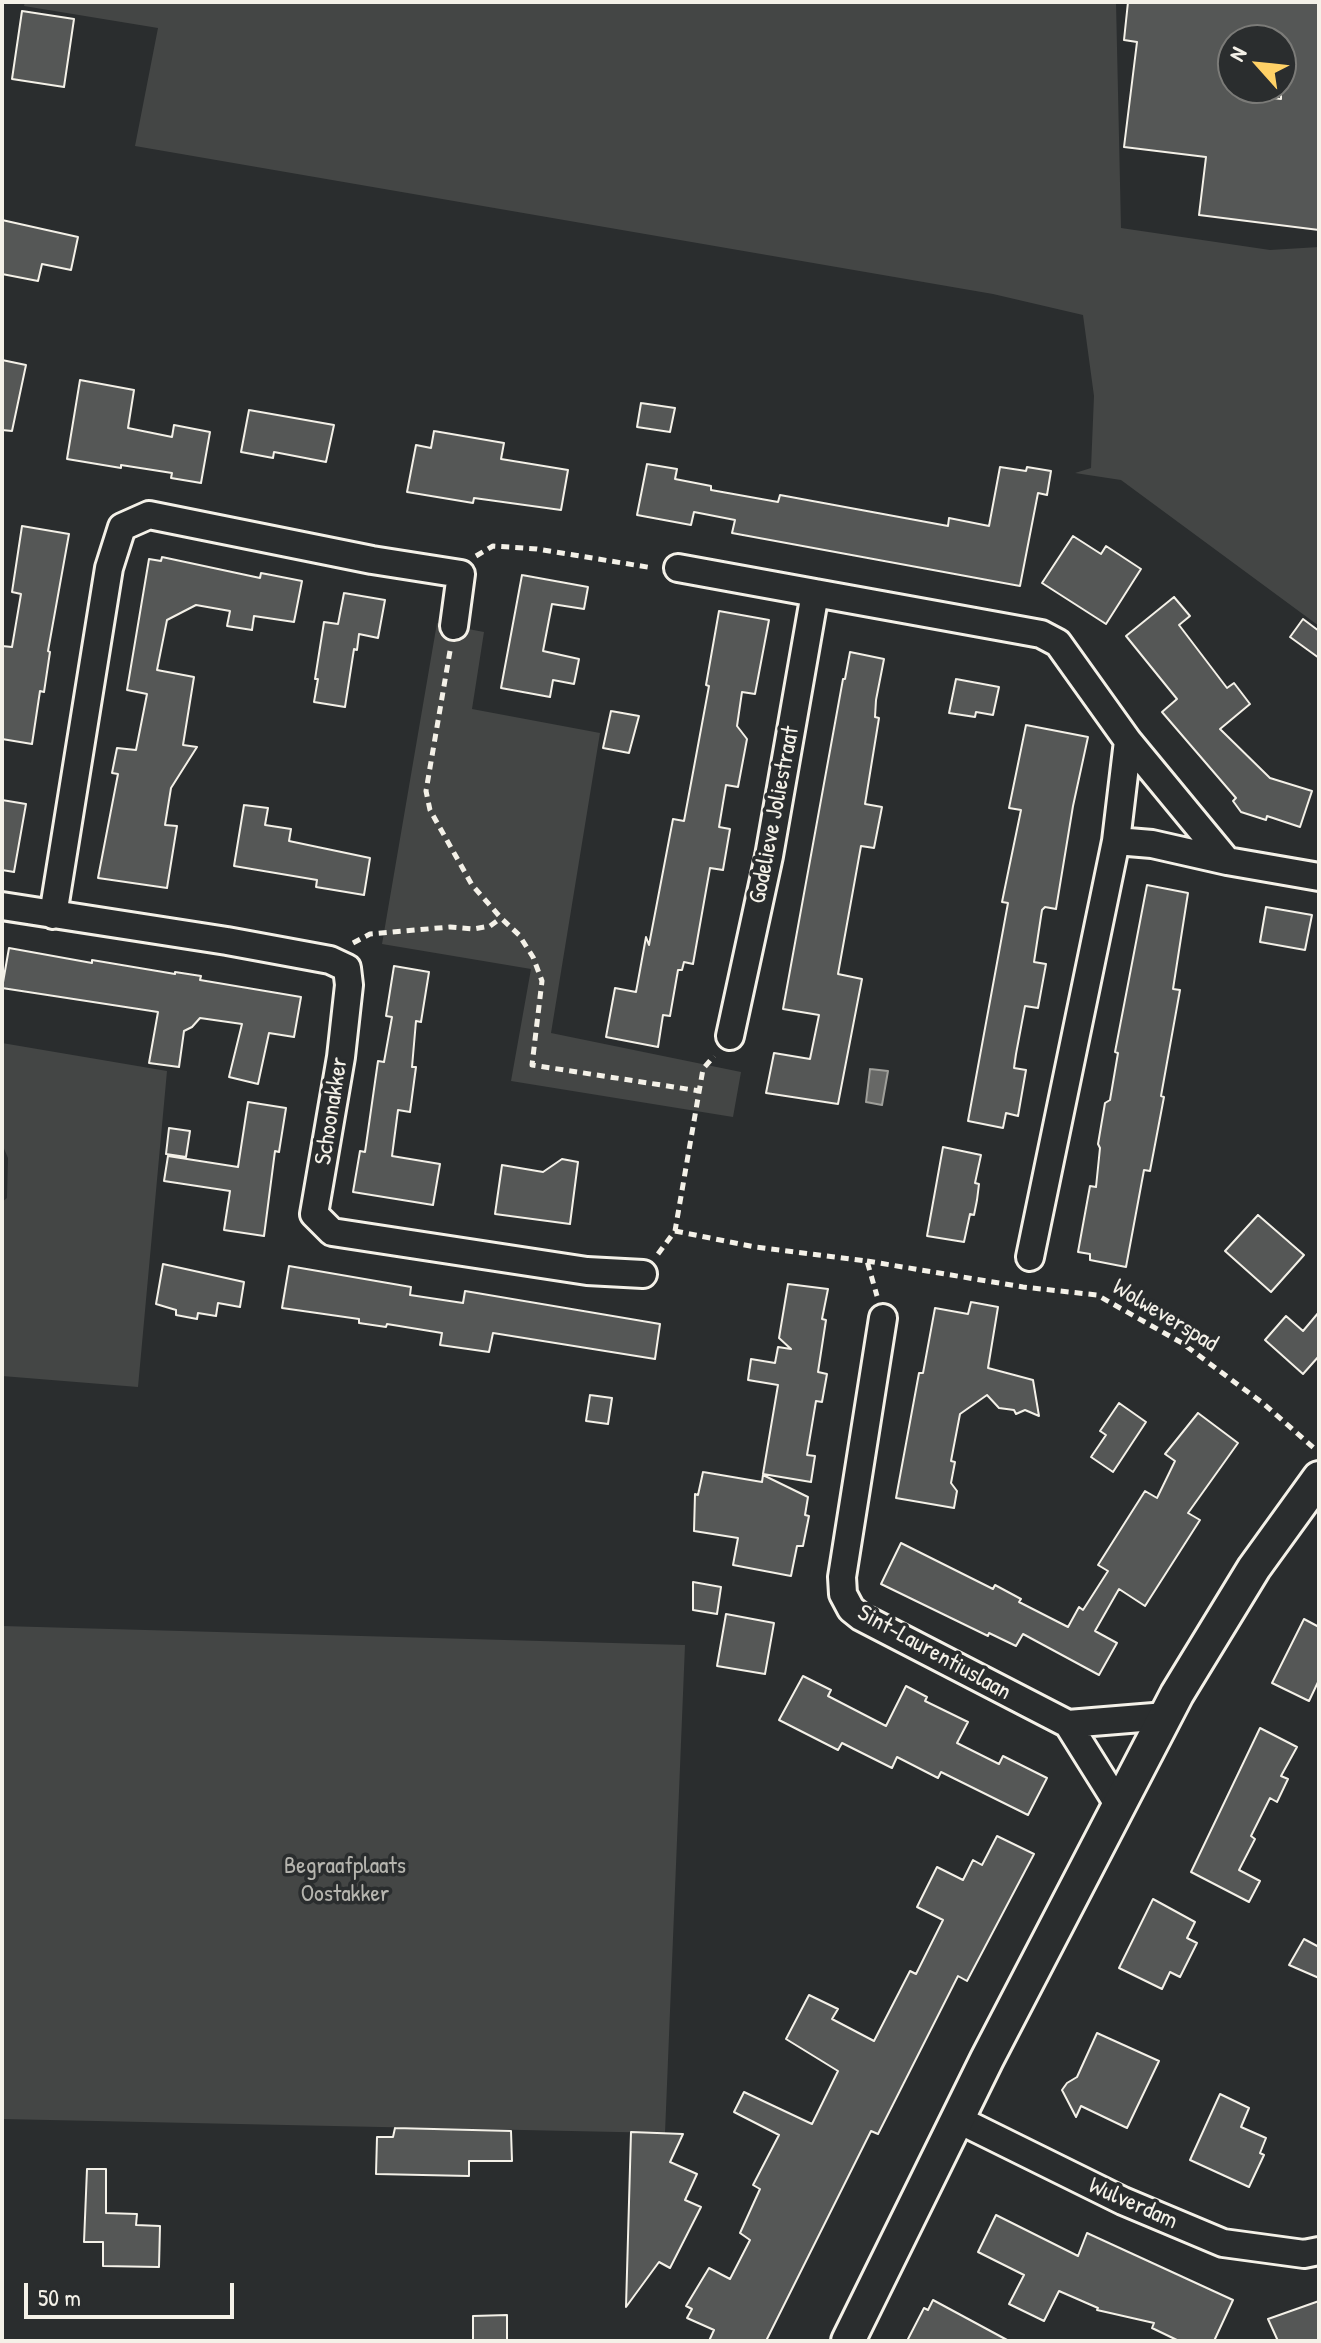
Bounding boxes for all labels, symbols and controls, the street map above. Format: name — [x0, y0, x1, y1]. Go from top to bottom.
north arrow — [1217, 24, 1297, 104]
text: N — [1221, 42, 1253, 66]
street label: Godelieve Joliestraat — [744, 724, 806, 906]
street label: Schoonakker — [309, 1055, 355, 1167]
street label: Wolweverspad — [1107, 1273, 1223, 1359]
street label: Sint-Laurentiuslaan — [852, 1599, 1016, 1707]
park label: Begraafplaats Oostakker — [284, 1853, 406, 1909]
street label: Wulverdam — [1084, 2172, 1182, 2236]
scale bar — [28, 2267, 238, 2317]
text: 50 m — [38, 2281, 81, 2313]

